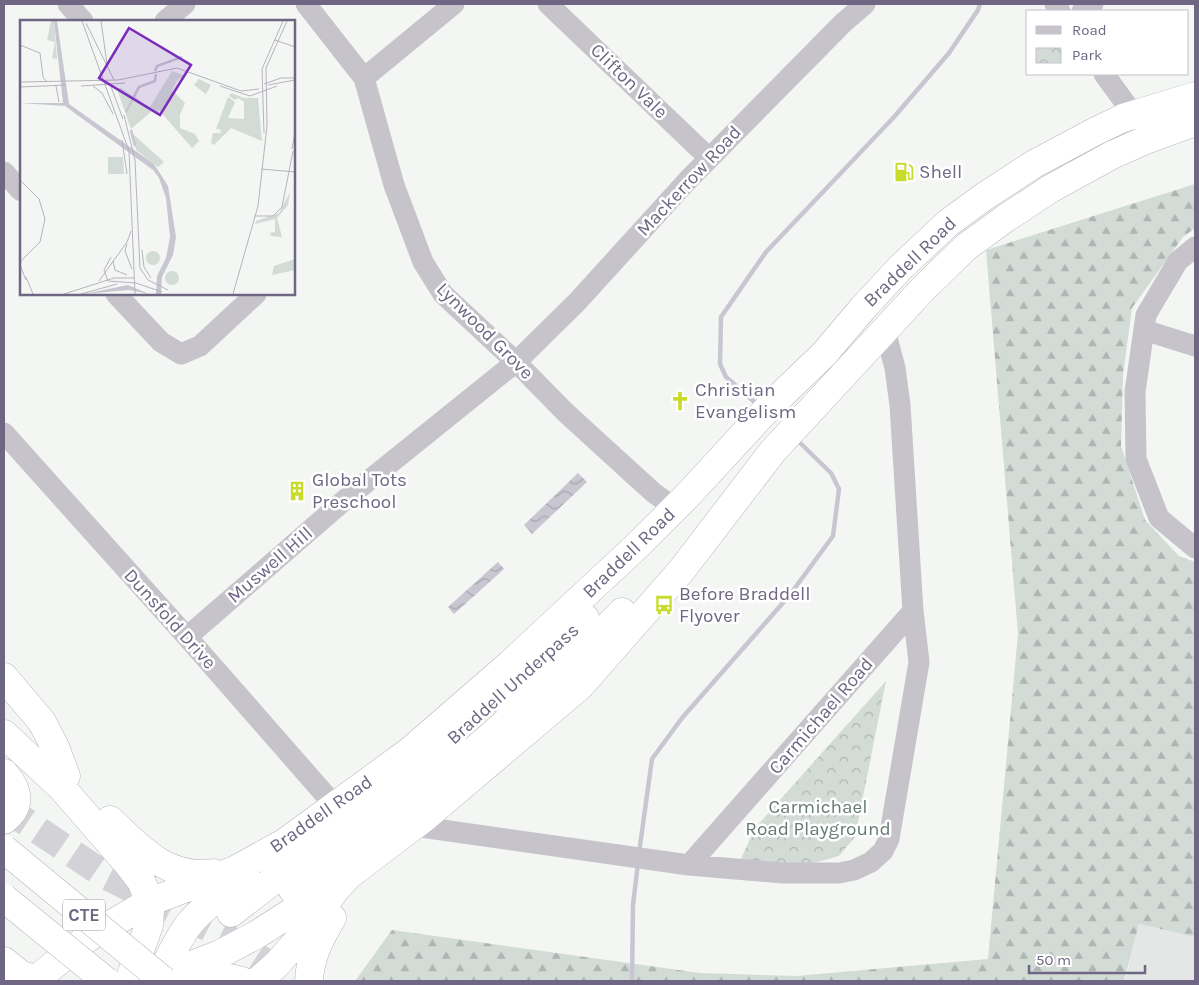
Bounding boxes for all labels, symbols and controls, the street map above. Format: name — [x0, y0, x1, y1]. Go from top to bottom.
legend — [1026, 10, 1189, 75]
inset map — [20, 20, 295, 295]
text: Road — [1072, 21, 1107, 39]
street label: Clifton Vale — [586, 39, 672, 123]
text: Park — [1072, 46, 1102, 64]
street label: Mackerrow Road — [632, 121, 746, 241]
fuel station icon: Shell — [893, 161, 915, 183]
place label: Shell — [919, 161, 962, 183]
street label: Braddell Road — [859, 212, 961, 312]
street label: Lynwood Grove — [432, 278, 538, 384]
place label: Christian Evangelism — [695, 379, 796, 423]
church icon: Christian Evangelism — [669, 390, 691, 412]
place label: Global Tots Preschool — [312, 469, 407, 513]
building icon: Global Tots Preschool — [286, 480, 308, 502]
street label: Braddell Road — [578, 503, 680, 603]
street label: Muswell Hill — [223, 522, 317, 608]
street label: Dunsfold Drive — [119, 564, 221, 674]
place label: Before Braddell Flyover — [679, 583, 811, 627]
bus stop icon: Before Braddell Flyover — [653, 594, 675, 616]
street label: Braddell Underpass — [443, 619, 583, 749]
street label: Carmichael Road — [764, 653, 878, 779]
street label: Braddell Road — [265, 770, 377, 858]
park label: Carmichael Road Playground — [745, 796, 891, 840]
road number: CTE — [63, 900, 105, 930]
scale bar — [1029, 942, 1145, 974]
text: 50 m — [1036, 951, 1071, 969]

